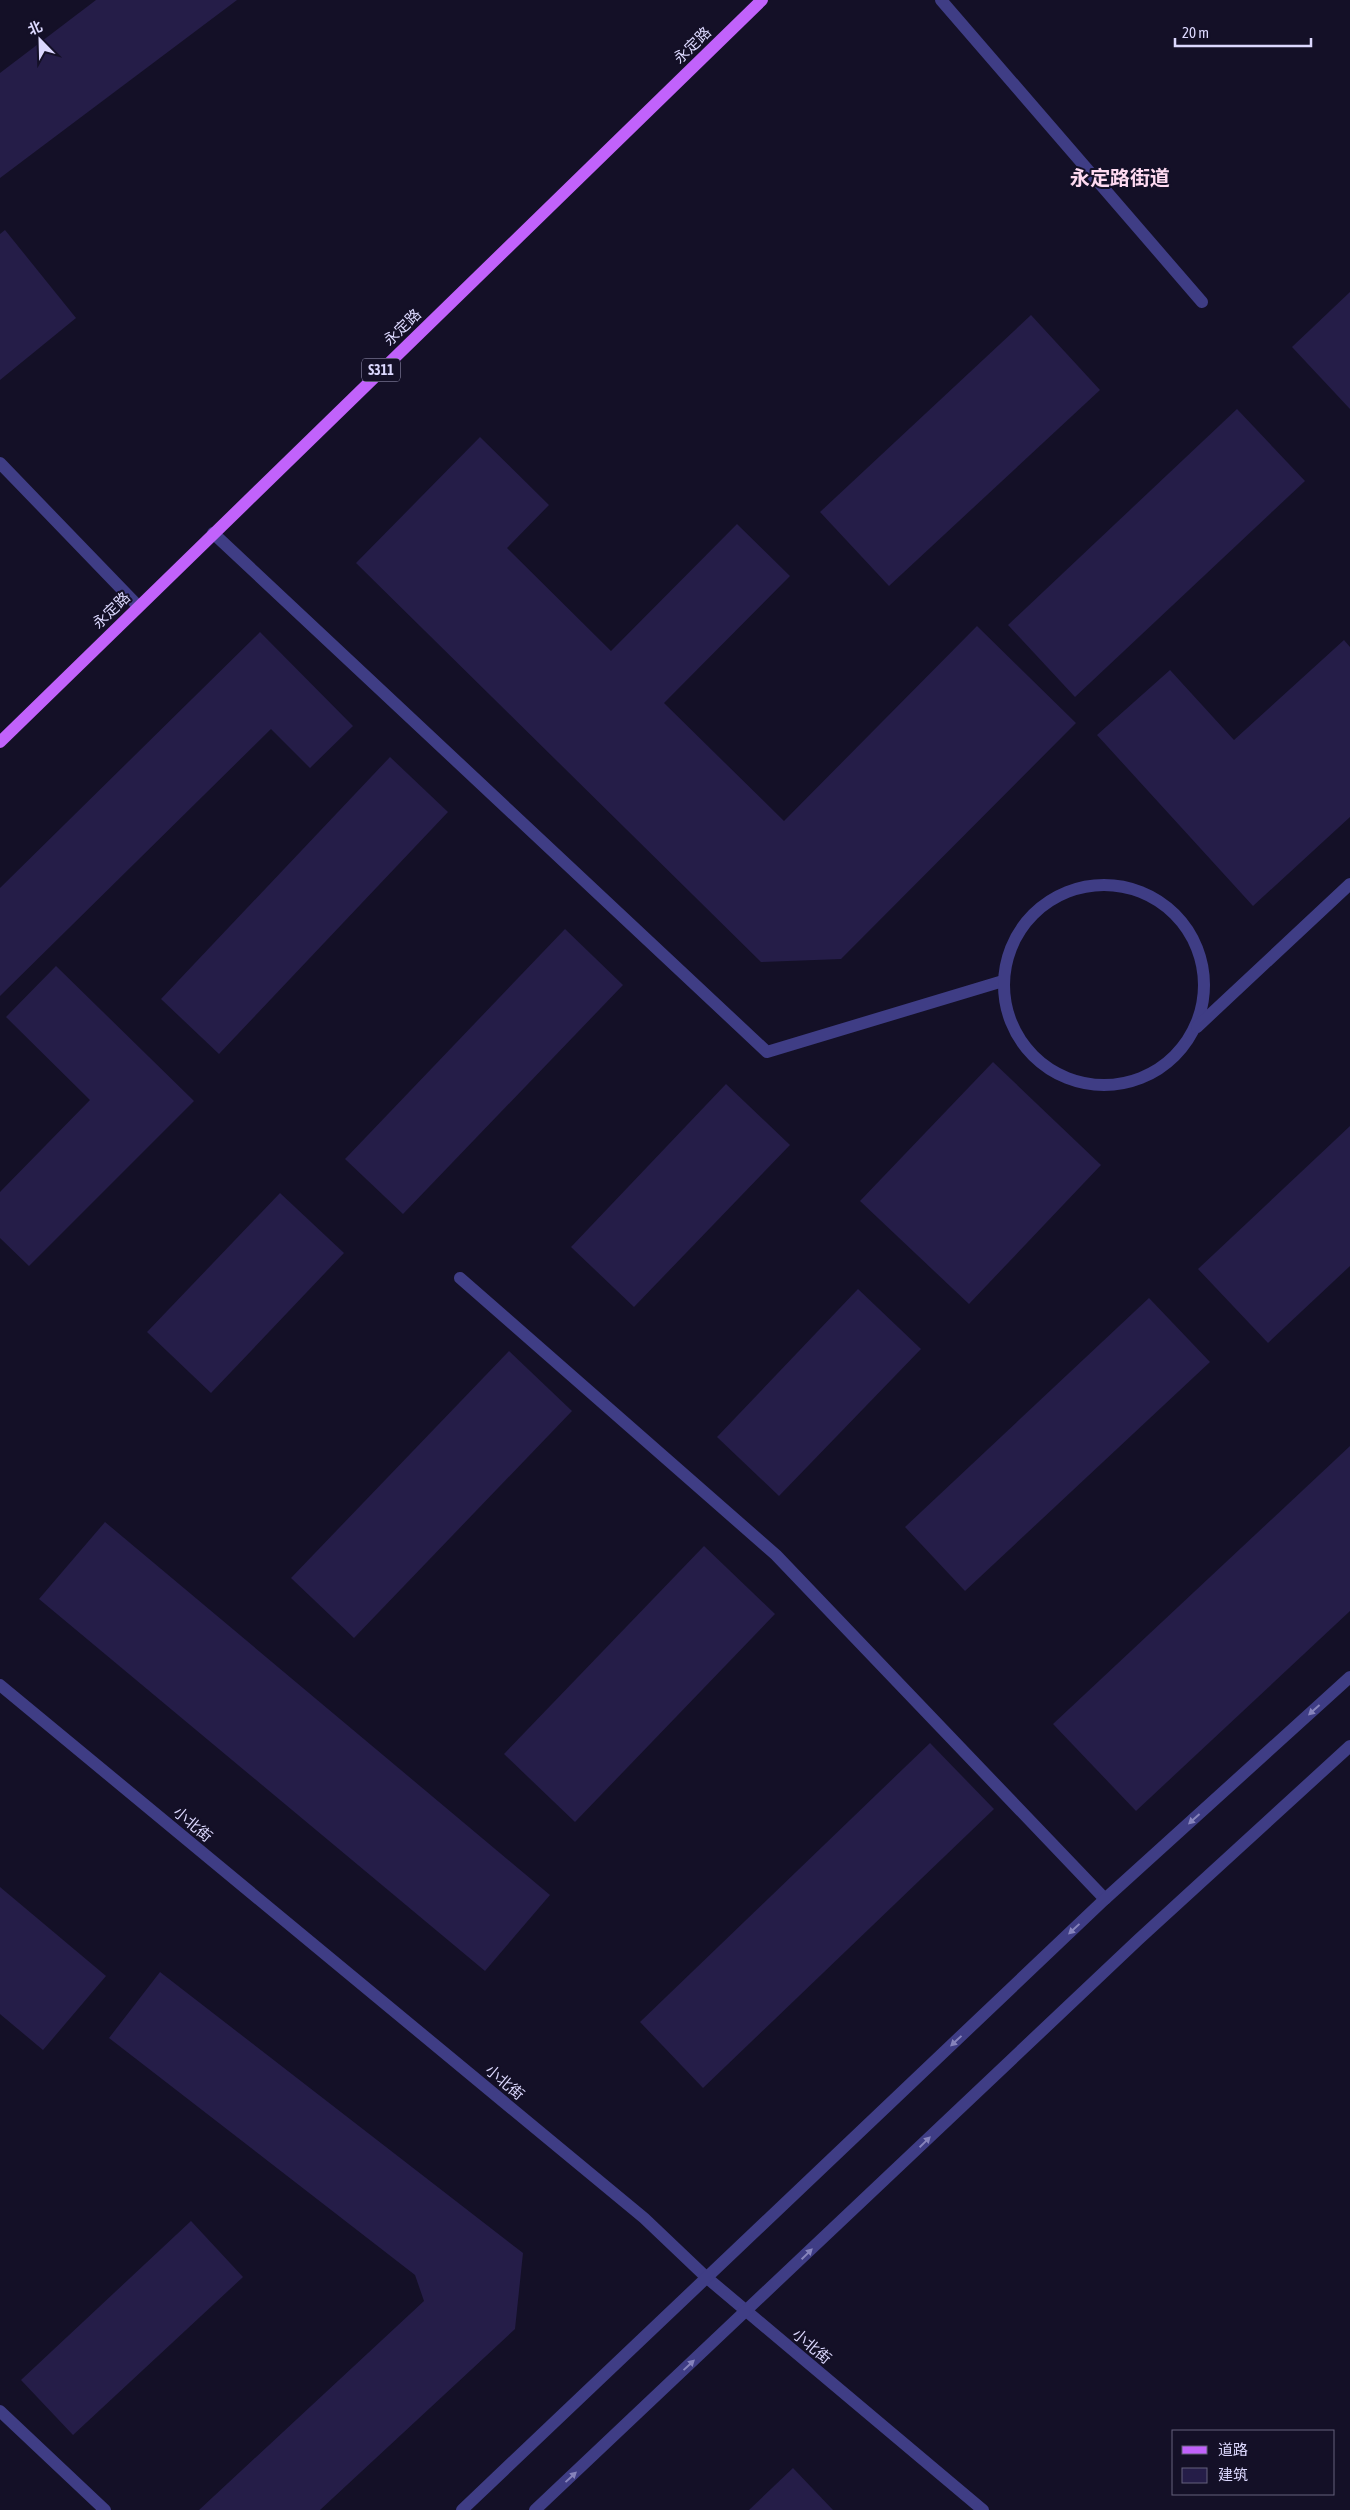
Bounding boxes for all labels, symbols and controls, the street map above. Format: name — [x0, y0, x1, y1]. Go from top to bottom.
north arrow — [15, 15, 65, 65]
scale bar — [1175, 15, 1311, 47]
text: 北 — [25, 18, 44, 38]
street label: 永定路 — [670, 23, 714, 67]
text: 20 m — [1182, 24, 1209, 41]
district label: 永定路街道 — [1070, 166, 1170, 189]
street label: 永定路 — [380, 305, 424, 349]
road number: S311 — [362, 358, 400, 382]
street label: 永定路 — [89, 588, 133, 632]
one-way arrow — [1308, 1704, 1320, 1716]
street label: 小北街 — [170, 1803, 216, 1845]
one-way arrow — [1188, 1813, 1200, 1825]
one-way arrow — [1068, 1923, 1080, 1935]
one-way arrow — [950, 2035, 962, 2047]
street label: 小北街 — [482, 2061, 528, 2103]
one-way arrow — [919, 2136, 931, 2148]
one-way arrow — [801, 2248, 813, 2260]
street label: 小北街 — [789, 2325, 835, 2367]
one-way arrow — [683, 2359, 695, 2371]
legend — [1172, 2430, 1335, 2495]
text: 道路 — [1218, 2441, 1248, 2458]
text: 建筑 — [1218, 2466, 1248, 2483]
one-way arrow — [564, 2471, 576, 2483]

